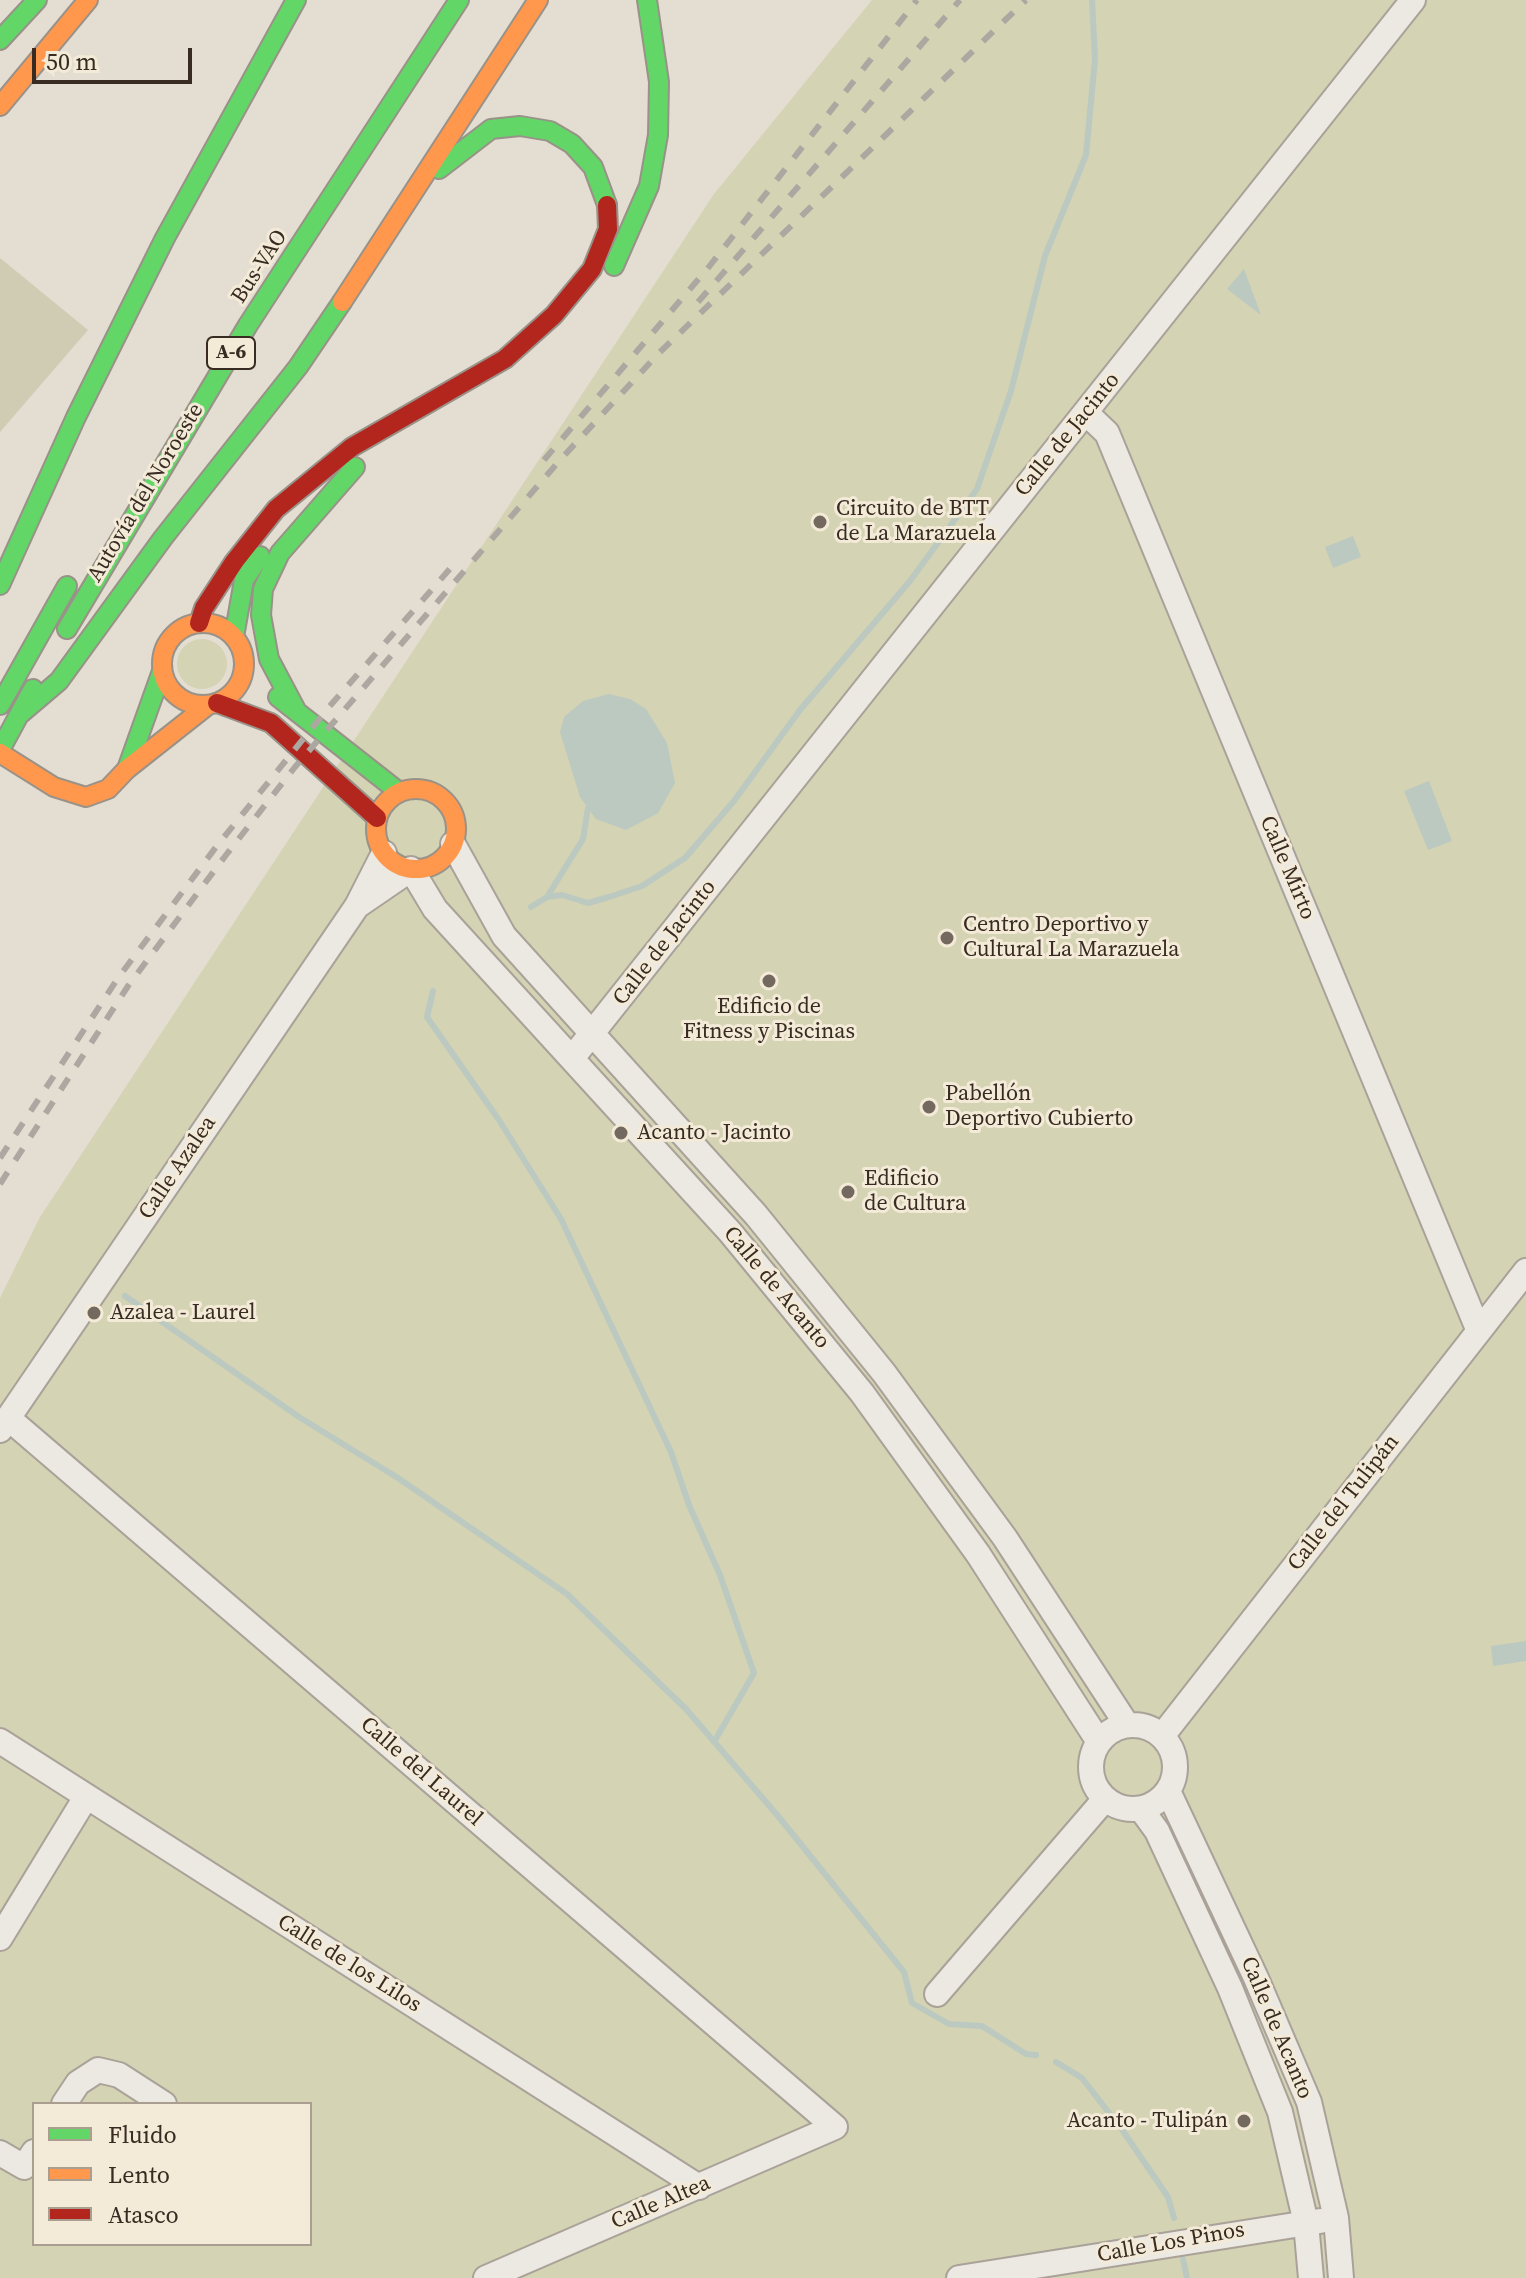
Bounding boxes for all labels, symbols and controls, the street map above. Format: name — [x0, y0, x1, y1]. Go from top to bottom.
scale bar — [36, 32, 196, 82]
text: 50 m — [46, 45, 97, 78]
street label: Bus-VAO — [226, 225, 294, 309]
road number: A-6 — [207, 337, 255, 369]
street label: Calle de Jacinto — [1010, 368, 1126, 502]
street label: Autovía del Noroeste — [82, 399, 210, 587]
place label: Circuito de BTT de La Marazuela — [836, 496, 996, 548]
marker: Circuito de BTT de La Marazuela — [811, 513, 829, 531]
street label: Calle Mirto — [1253, 812, 1321, 924]
street label: Calle de Jacinto — [608, 875, 722, 1011]
place label: Centro Deportivo y Cultural La Marazuela — [963, 912, 1179, 964]
marker: Centro Deportivo y Cultural La Marazuela — [938, 929, 956, 947]
marker: Edificio de Fitness y Piscinas — [760, 972, 778, 990]
place label: Edificio de Fitness y Piscinas — [683, 994, 855, 1046]
place label: Pabellón Deportivo Cubierto — [945, 1081, 1133, 1132]
marker: Pabellón Deportivo Cubierto — [920, 1098, 938, 1116]
street label: Calle Azalea — [134, 1111, 222, 1225]
place label: Acanto - Jacinto — [637, 1120, 791, 1146]
marker: Acanto - Jacinto — [612, 1124, 630, 1142]
place label: Edificio de Cultura — [864, 1166, 966, 1218]
marker: Edificio de Cultura — [839, 1183, 857, 1201]
street label: Calle de Acanto — [717, 1221, 835, 1355]
place label: Azalea - Laurel — [110, 1300, 255, 1326]
marker: Azalea - Laurel — [85, 1304, 103, 1322]
street label: Calle del Tulipán — [1283, 1430, 1405, 1576]
street label: Calle del Laurel — [354, 1712, 488, 1832]
street label: Calle de los Lilos — [272, 1909, 426, 2019]
street label: Calle de Acanto — [1234, 1953, 1318, 2103]
legend — [32, 2102, 312, 2246]
place label: Acanto - Tulipán — [1067, 2108, 1228, 2134]
marker: Acanto - Tulipán — [1235, 2112, 1253, 2130]
text: Fluido — [108, 2118, 177, 2151]
text: Lento — [108, 2158, 170, 2191]
street label: Calle Altea — [607, 2170, 715, 2236]
text: Atasco — [108, 2198, 179, 2231]
street label: Calle Los Pinos — [1095, 2217, 1247, 2269]

